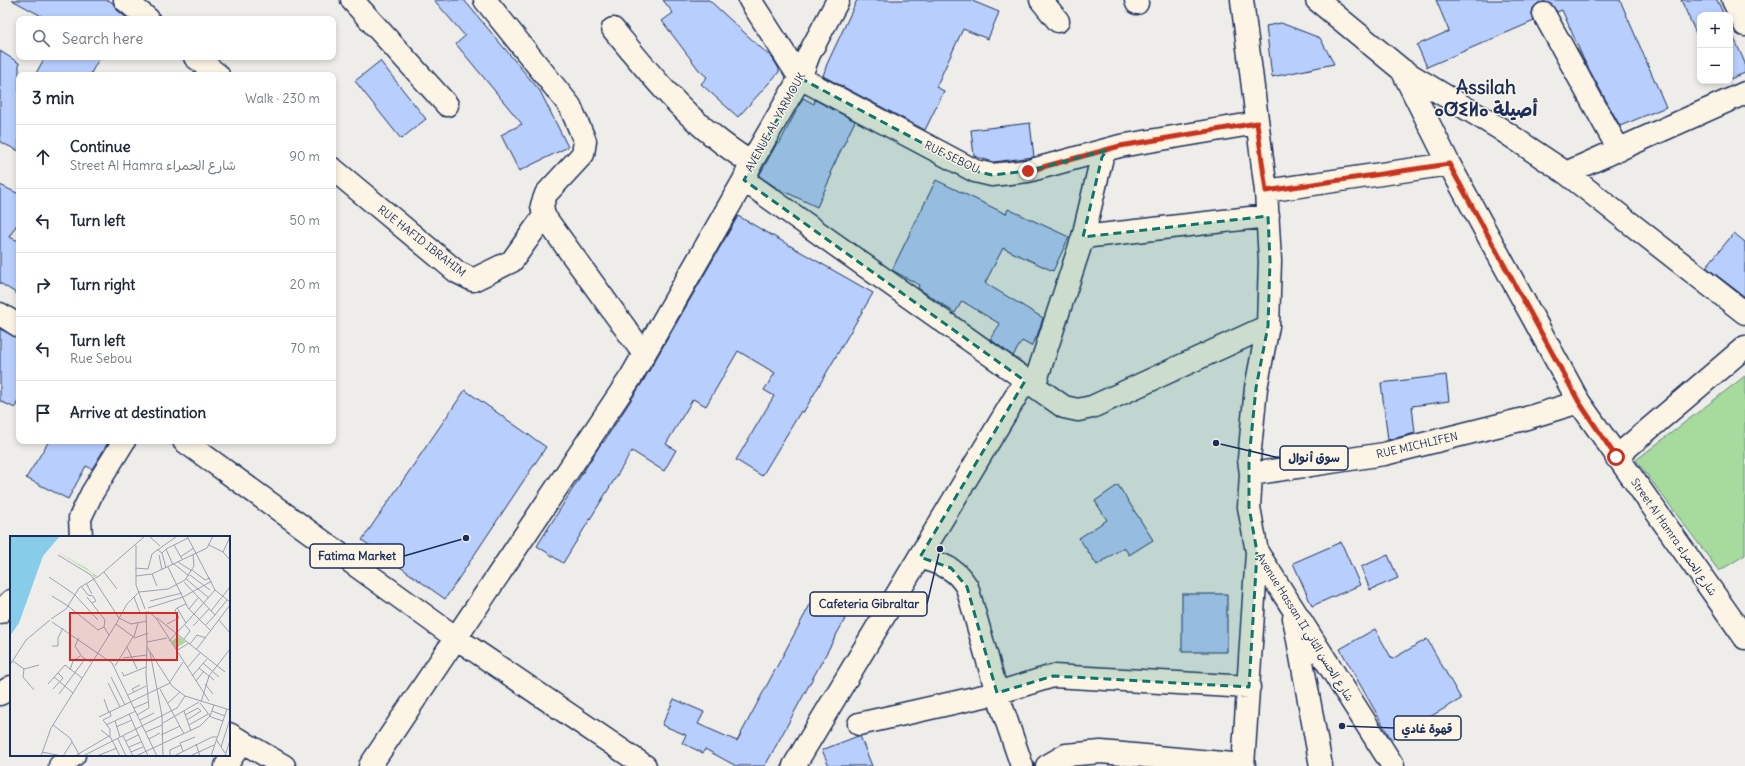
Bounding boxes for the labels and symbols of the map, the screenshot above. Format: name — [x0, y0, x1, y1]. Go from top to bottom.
street label: AVENUE AL YARMOUK — [742, 70, 808, 174]
district label: Assilah ⴰⵚⵉⵍⴰ أصيلة — [1435, 75, 1539, 121]
street label: RUE SEBOU — [922, 138, 982, 176]
route end — [1019, 162, 1037, 180]
street label: RUE HAFID IBRAHIM — [375, 202, 469, 280]
street label: RUE MICHLIFEN — [1375, 429, 1459, 461]
callout: سوق أنوال — [1280, 446, 1348, 470]
route start — [1607, 448, 1625, 466]
text: سوق أنوال — [1288, 450, 1340, 466]
street label: Street Al Hamra شارع الحمراء — [1626, 475, 1720, 600]
inset map — [10, 536, 230, 756]
callout: Fatima Market — [310, 544, 404, 568]
text: Fatima Market — [318, 548, 397, 563]
street label: Avenue Hassan II شارع الحسن الثاني — [1250, 550, 1357, 706]
callout: Cafeteria Gibraltar — [810, 592, 927, 616]
text: Cafeteria Gibraltar — [819, 596, 919, 611]
callout: قهوة غادي — [1394, 716, 1461, 740]
text: قهوة غادي — [1402, 721, 1452, 738]

